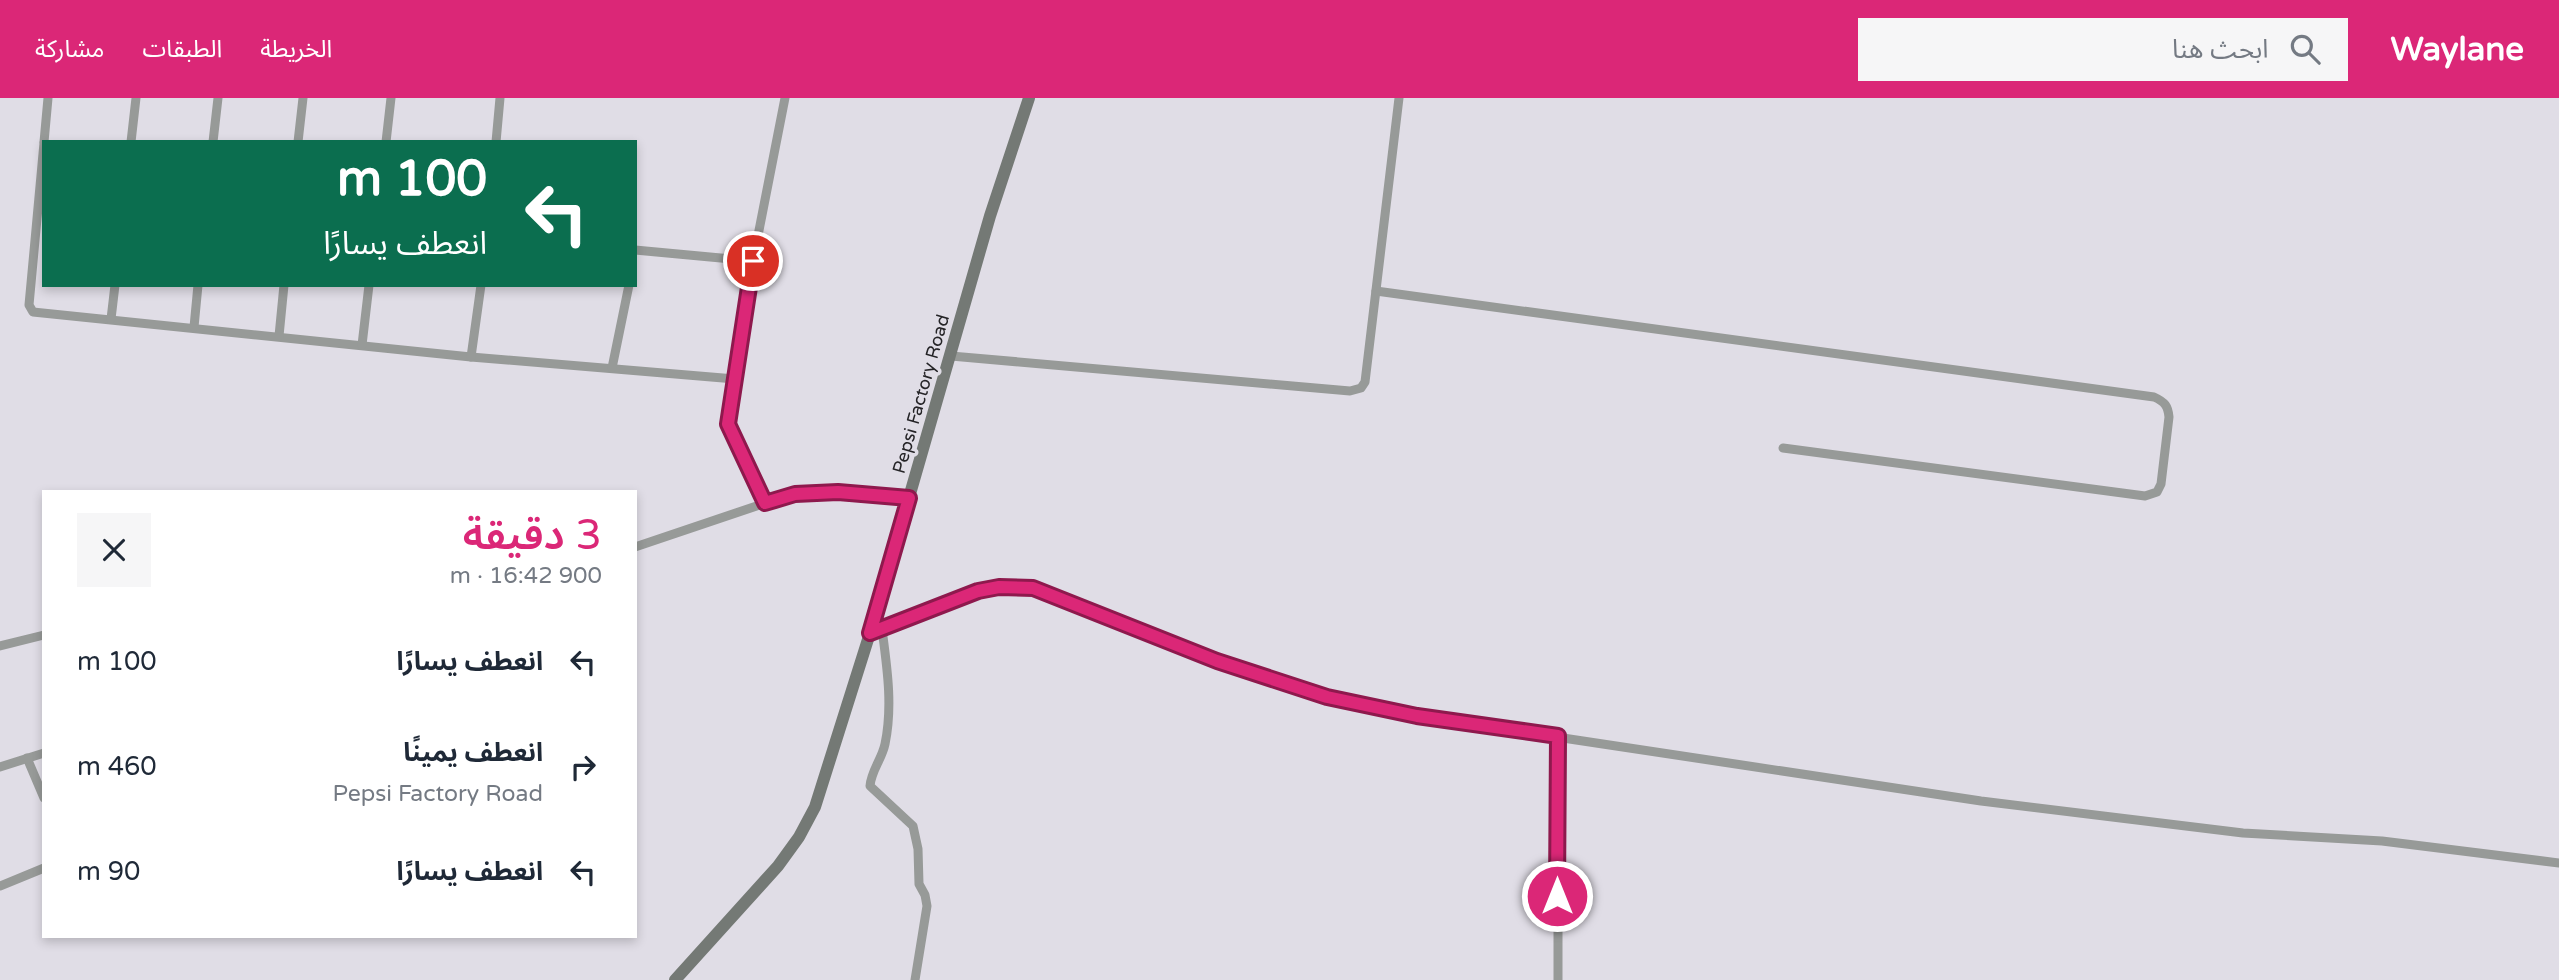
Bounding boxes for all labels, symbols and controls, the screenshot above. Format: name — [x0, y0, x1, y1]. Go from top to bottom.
search box — [1858, 18, 2348, 81]
icon: search — [2286, 30, 2324, 68]
text: Waylane — [2390, 30, 2524, 69]
text: ابحث هنا — [2172, 34, 2268, 65]
text: مشاركة — [35, 35, 104, 64]
text: الطبقات — [142, 35, 222, 64]
text: الخريطة — [260, 35, 332, 64]
text: 100 m — [337, 150, 487, 209]
icon: left — [511, 168, 602, 259]
text: انعطف يسارًا — [323, 225, 487, 263]
pin — [723, 231, 783, 291]
icon: arrive — [734, 242, 772, 280]
street label: Pepsi Factory Road — [888, 312, 954, 476]
text: 3 دقيقة — [463, 510, 602, 561]
button: close — [77, 513, 151, 587]
text: 900 m · 16:42 — [450, 562, 602, 590]
icon: left — [564, 643, 602, 681]
text: 100 m — [77, 646, 157, 677]
text: انعطف يسارًا — [397, 646, 543, 677]
text: انعطف يمينًا — [403, 737, 543, 768]
icon: right — [564, 748, 602, 786]
text: 460 m — [77, 751, 157, 782]
text: Pepsi Factory Road — [333, 780, 543, 808]
icon: left — [564, 853, 602, 891]
text: 90 m — [77, 856, 140, 887]
text: انعطف يسارًا — [397, 856, 543, 887]
position arrow — [1520, 859, 1594, 933]

